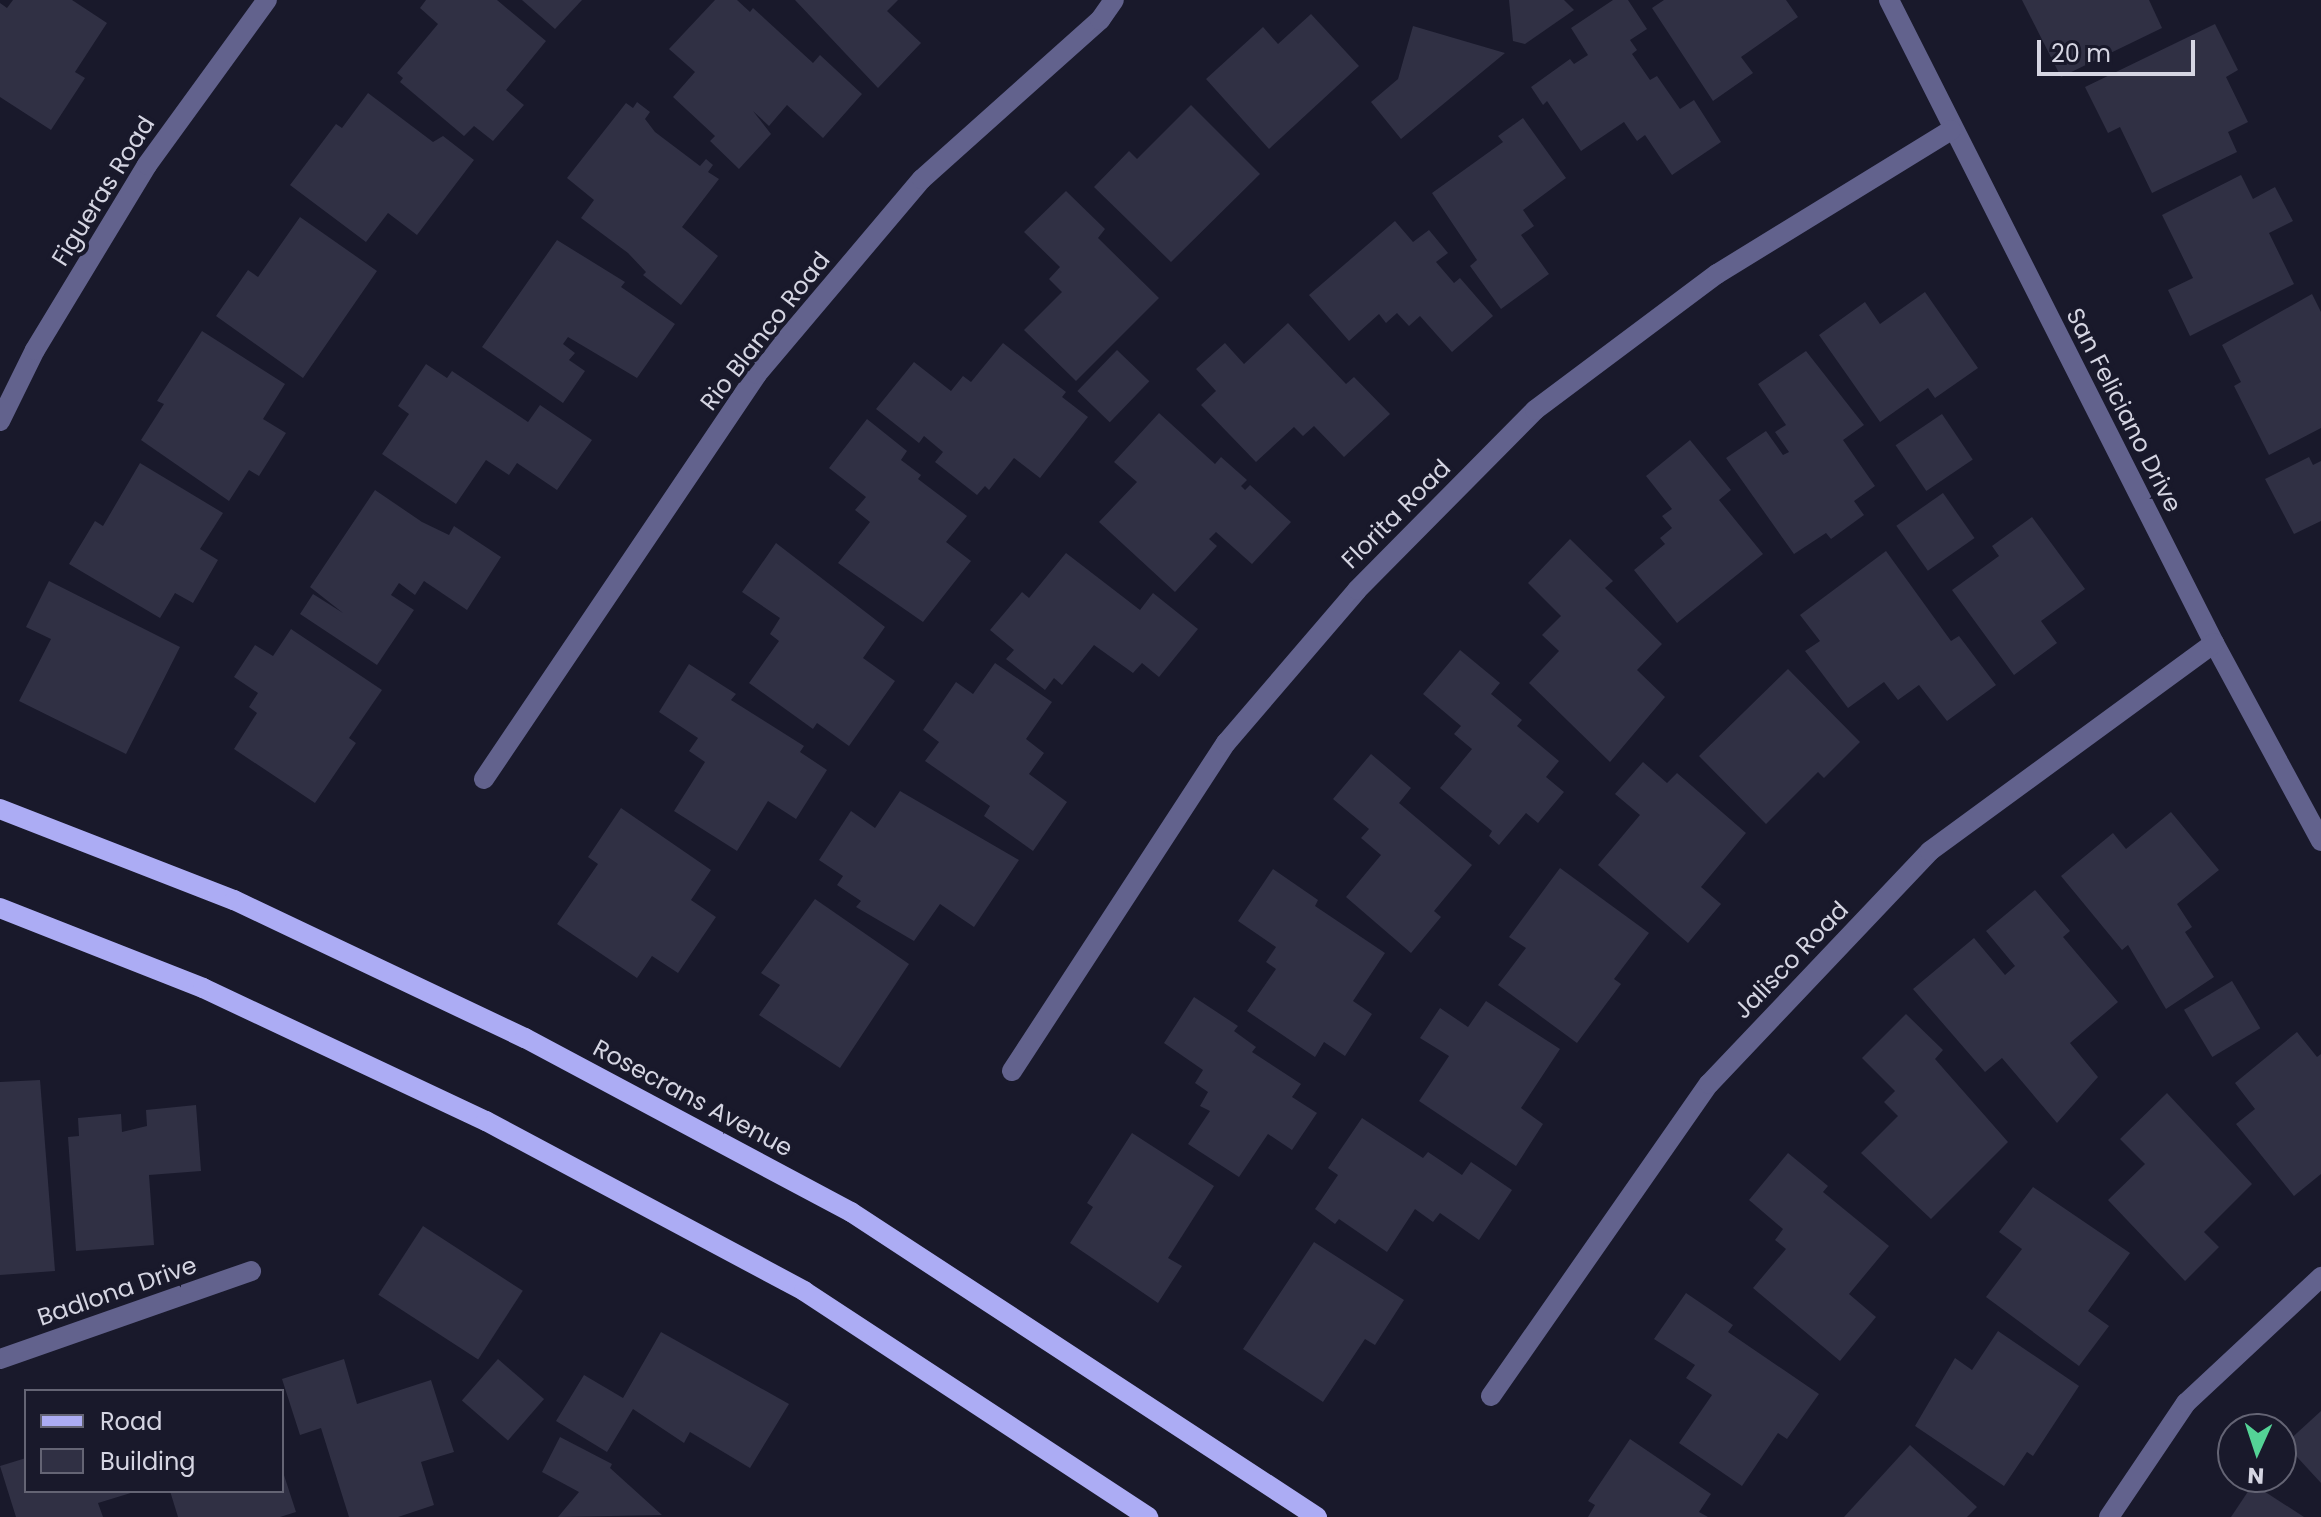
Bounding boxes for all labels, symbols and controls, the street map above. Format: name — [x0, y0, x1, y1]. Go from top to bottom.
scale bar — [2041, 24, 2199, 74]
text: 20 m — [2051, 37, 2111, 70]
street label: Figueras Road — [45, 111, 161, 271]
street label: Rio Blanco Road — [694, 246, 836, 416]
street label: San Feliciano Drive — [2060, 303, 2188, 517]
street label: Florita Road — [1336, 454, 1456, 574]
street label: Jalisco Road — [1728, 895, 1854, 1025]
street label: Rosecrans Avenue — [588, 1033, 798, 1163]
street label: Badlona Drive — [34, 1250, 200, 1332]
legend — [24, 1389, 284, 1493]
text: Road — [100, 1405, 162, 1438]
north arrow — [2217, 1413, 2297, 1493]
text: Building — [100, 1445, 196, 1478]
text: N — [2247, 1460, 2265, 1491]

